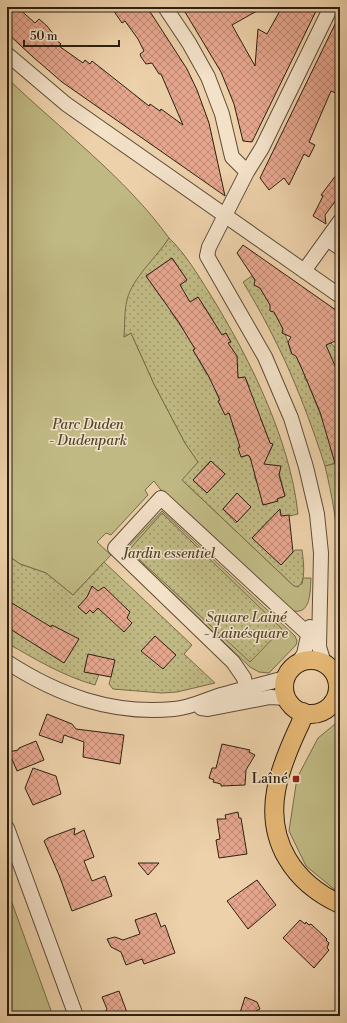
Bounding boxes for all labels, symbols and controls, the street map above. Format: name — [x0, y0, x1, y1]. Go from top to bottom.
scale bar — [24, 22, 119, 48]
text: 50 m — [30, 29, 58, 44]
park label: Parc Duden - Dudenpark — [49, 416, 127, 450]
park label: Jardin essentiel — [121, 545, 216, 563]
park label: Square Lainé - Lainésquare — [204, 609, 288, 643]
place label: Laîné — [252, 770, 288, 788]
marker: Laîné — [291, 774, 301, 784]

